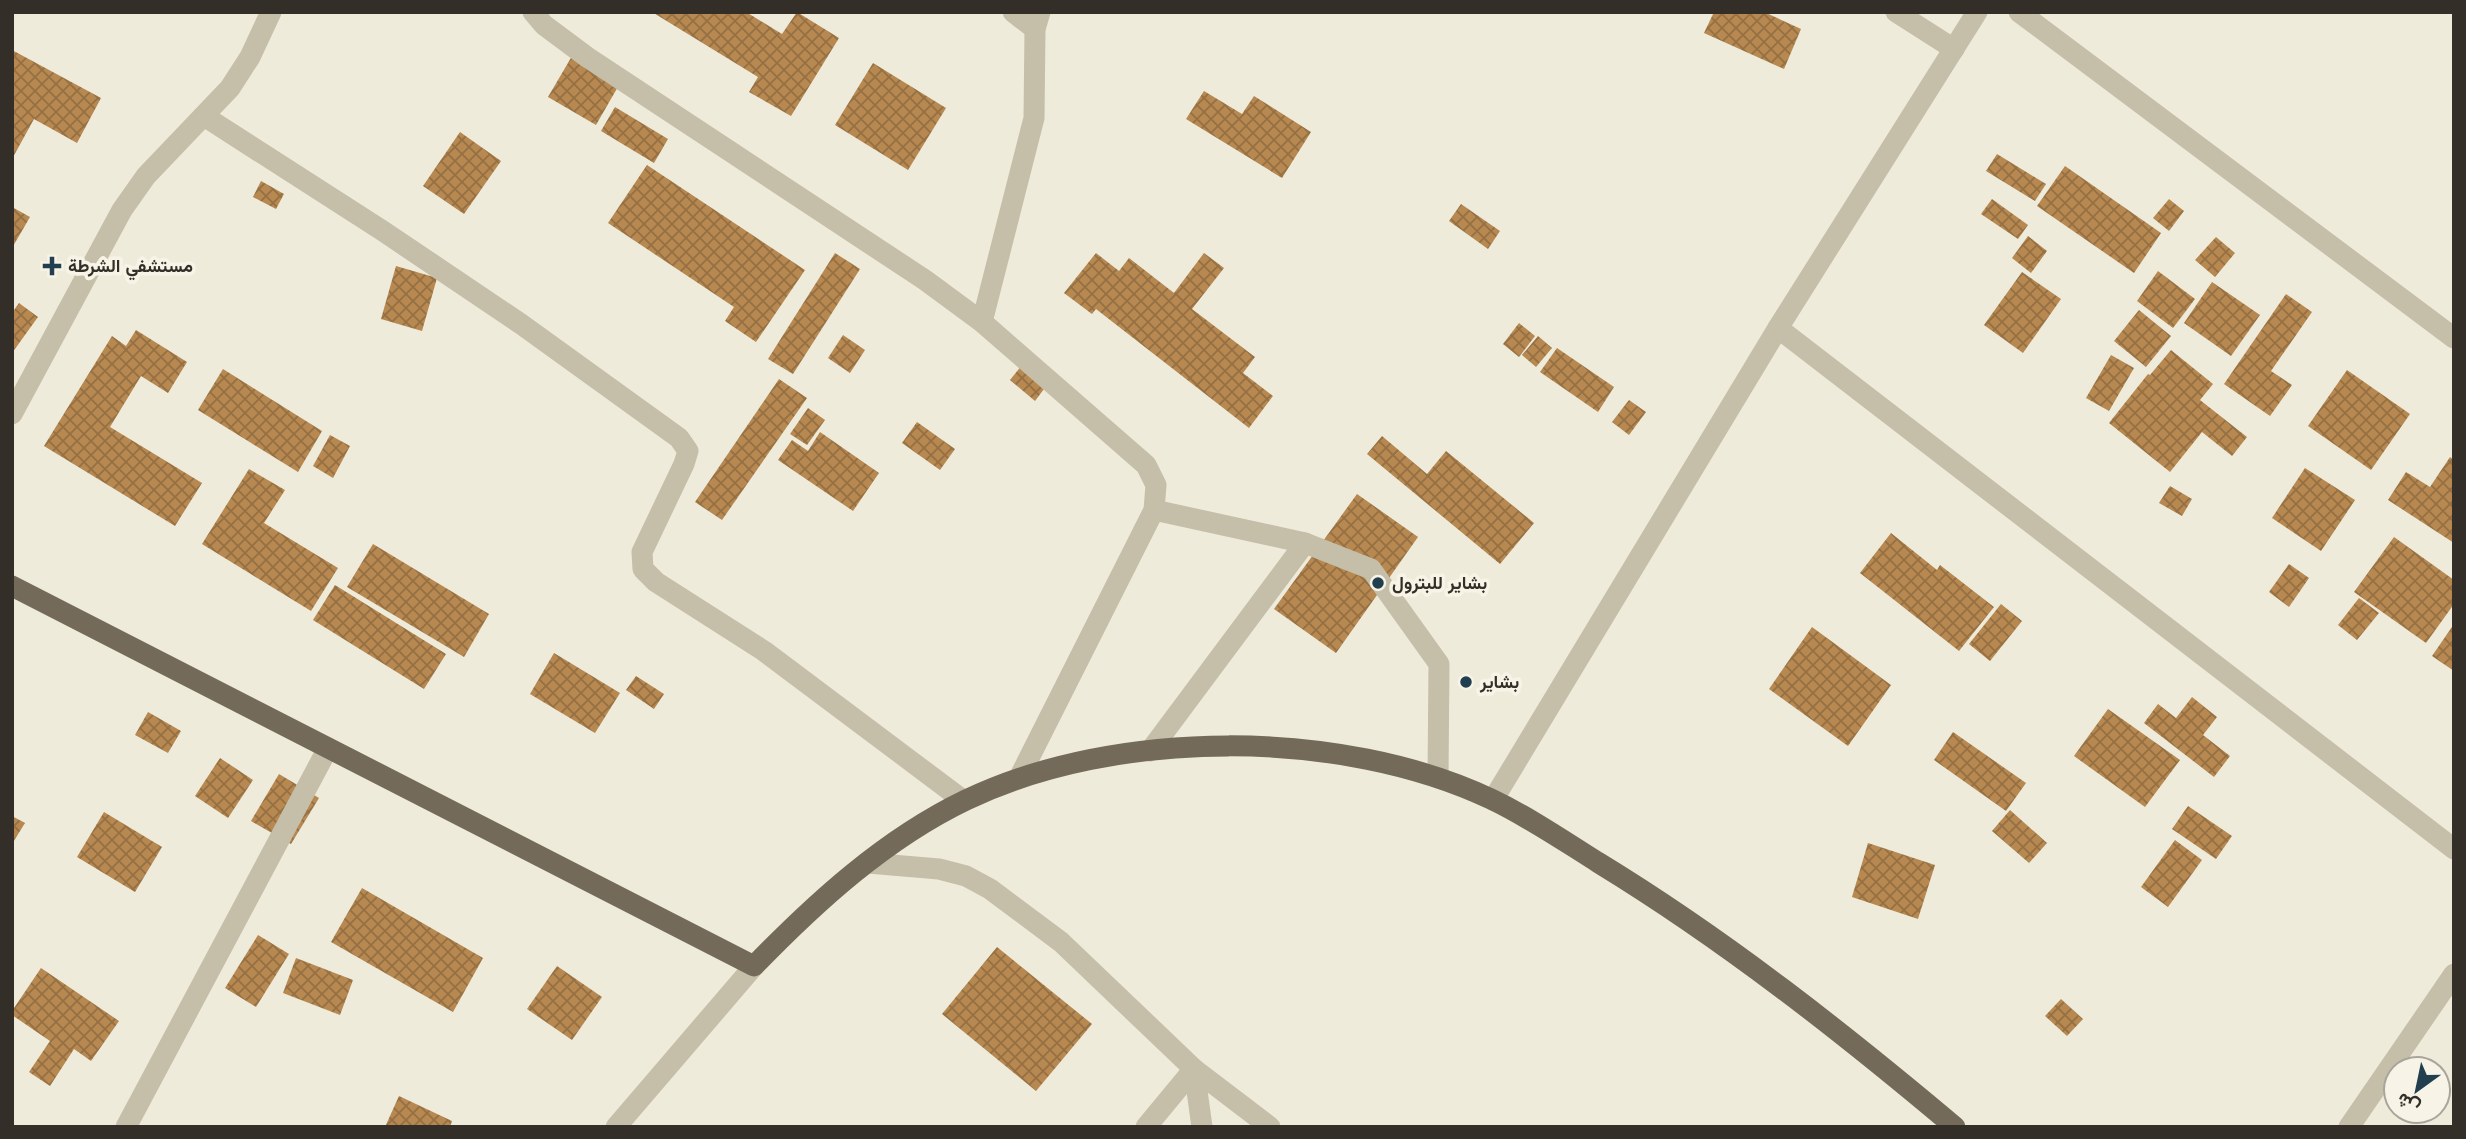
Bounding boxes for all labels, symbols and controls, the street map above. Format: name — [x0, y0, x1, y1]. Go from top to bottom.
place label: مستشفي الشرطة — [68, 255, 193, 281]
marker: مستشفي الشرطة — [42, 256, 62, 276]
place label: بشاير للبترول — [1392, 572, 1487, 594]
marker: بشاير للبترول — [1370, 575, 1386, 591]
place label: بشاير — [1479, 671, 1519, 693]
marker: بشاير — [1458, 674, 1474, 690]
north arrow — [2382, 1055, 2452, 1125]
text: ش — [2392, 1088, 2424, 1120]

